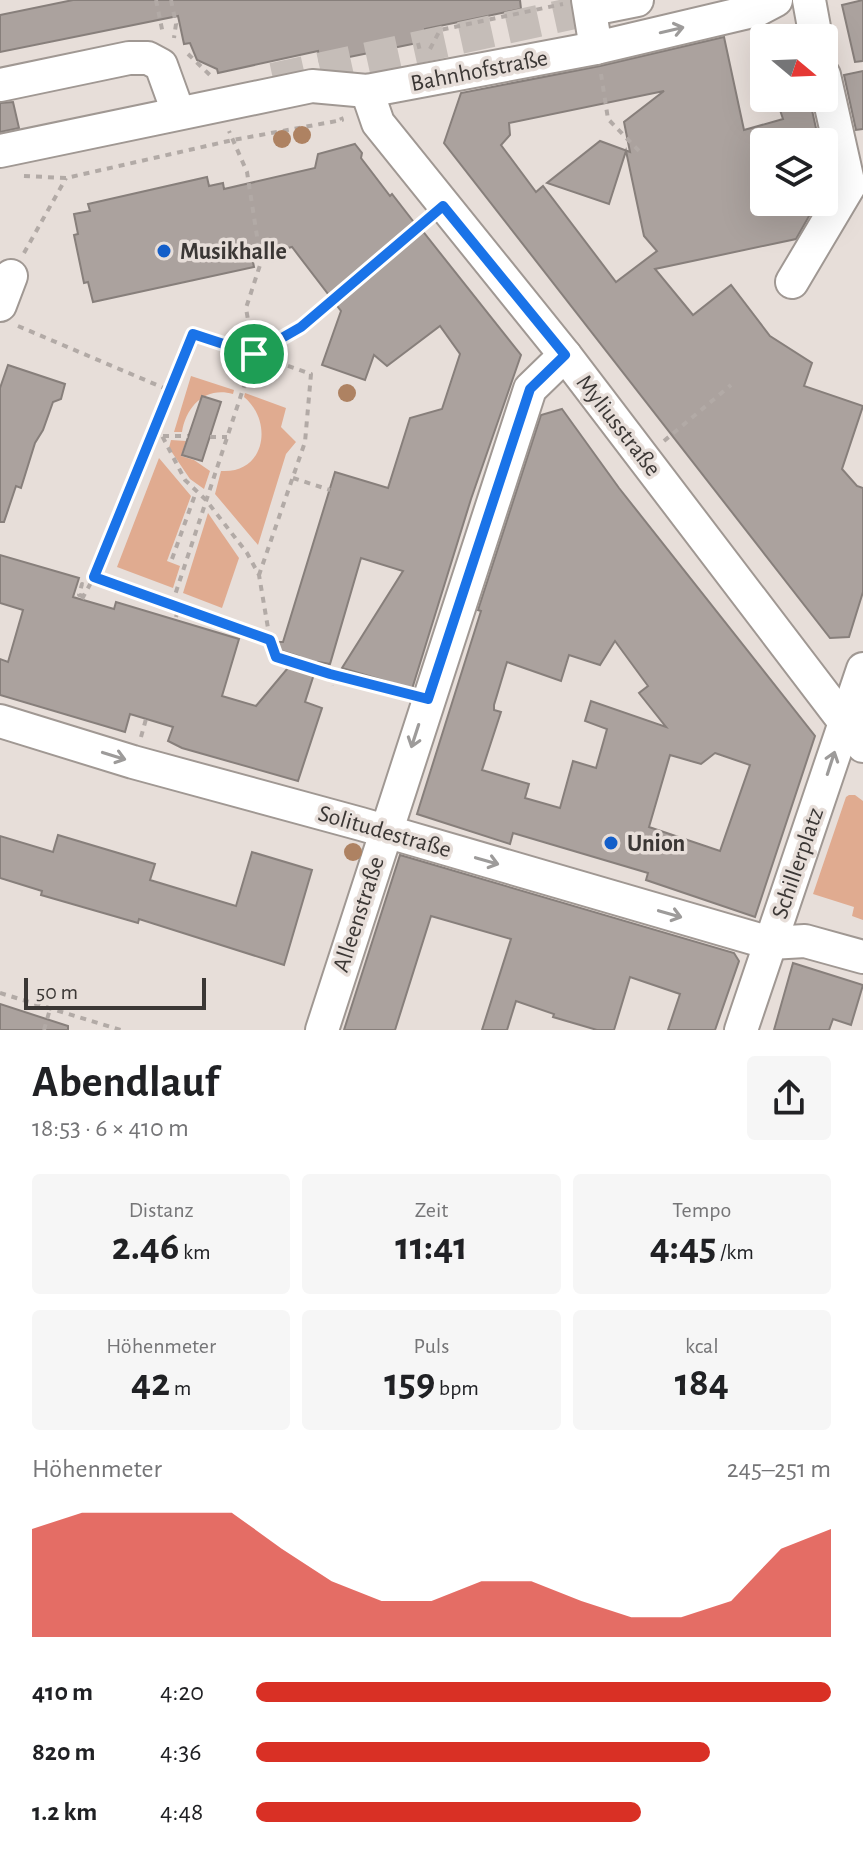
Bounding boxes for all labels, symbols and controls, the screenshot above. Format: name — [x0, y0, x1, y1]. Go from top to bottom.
one-way arrow — [659, 22, 685, 37]
north arrow — [750, 24, 838, 112]
map controls — [750, 24, 838, 216]
street label: Bahnhofstraße — [409, 46, 550, 96]
button: layers — [750, 128, 838, 216]
place label: Musikhalle — [180, 240, 287, 264]
marker: Musikhalle — [155, 242, 173, 260]
pin — [220, 320, 288, 388]
icon: arrive — [232, 332, 276, 376]
street label: Myliusstraße — [571, 371, 665, 481]
one-way arrow — [407, 723, 422, 748]
one-way arrow — [101, 749, 127, 764]
one-way arrow — [825, 751, 840, 776]
street label: Solitudestraße — [315, 802, 454, 862]
street label: Schillerplatz — [768, 805, 828, 922]
place label: Union — [627, 832, 685, 856]
marker: Union — [602, 834, 620, 852]
street label: Alleenstraße — [329, 854, 389, 975]
one-way arrow — [473, 854, 499, 869]
one-way arrow — [656, 907, 682, 922]
scale bar — [24, 974, 206, 1010]
text: 50 m — [36, 981, 78, 1003]
button: share — [747, 1056, 831, 1140]
text: Abendlauf — [32, 1061, 219, 1105]
text: 18:53 · 6 × 410 m — [32, 1115, 189, 1141]
text: Distanz — [129, 1199, 194, 1221]
text: Zeit — [415, 1199, 448, 1221]
text: Tempo — [672, 1199, 731, 1221]
text: 2.46 — [112, 1227, 179, 1267]
text: 11:41 — [395, 1227, 468, 1267]
text: 4:45 — [650, 1227, 716, 1267]
text: km — [179, 1241, 211, 1263]
text: /km — [716, 1241, 754, 1263]
text: Höhenmeter — [106, 1335, 216, 1357]
text: Puls — [414, 1335, 449, 1357]
text: kcal — [685, 1335, 719, 1357]
text: 42 — [131, 1363, 170, 1403]
text: 159 — [384, 1363, 435, 1403]
text: 184 — [675, 1363, 729, 1403]
text: m — [170, 1377, 191, 1399]
text: bpm — [435, 1377, 479, 1399]
text: Höhenmeter — [32, 1456, 162, 1482]
text: 245–251 m — [727, 1456, 831, 1482]
text: 410 m — [32, 1679, 93, 1705]
text: 4:20 — [160, 1679, 204, 1705]
text: 820 m — [32, 1739, 96, 1765]
text: 4:36 — [160, 1739, 201, 1765]
text: 1.2 km — [32, 1799, 97, 1825]
text: 4:48 — [160, 1799, 203, 1825]

